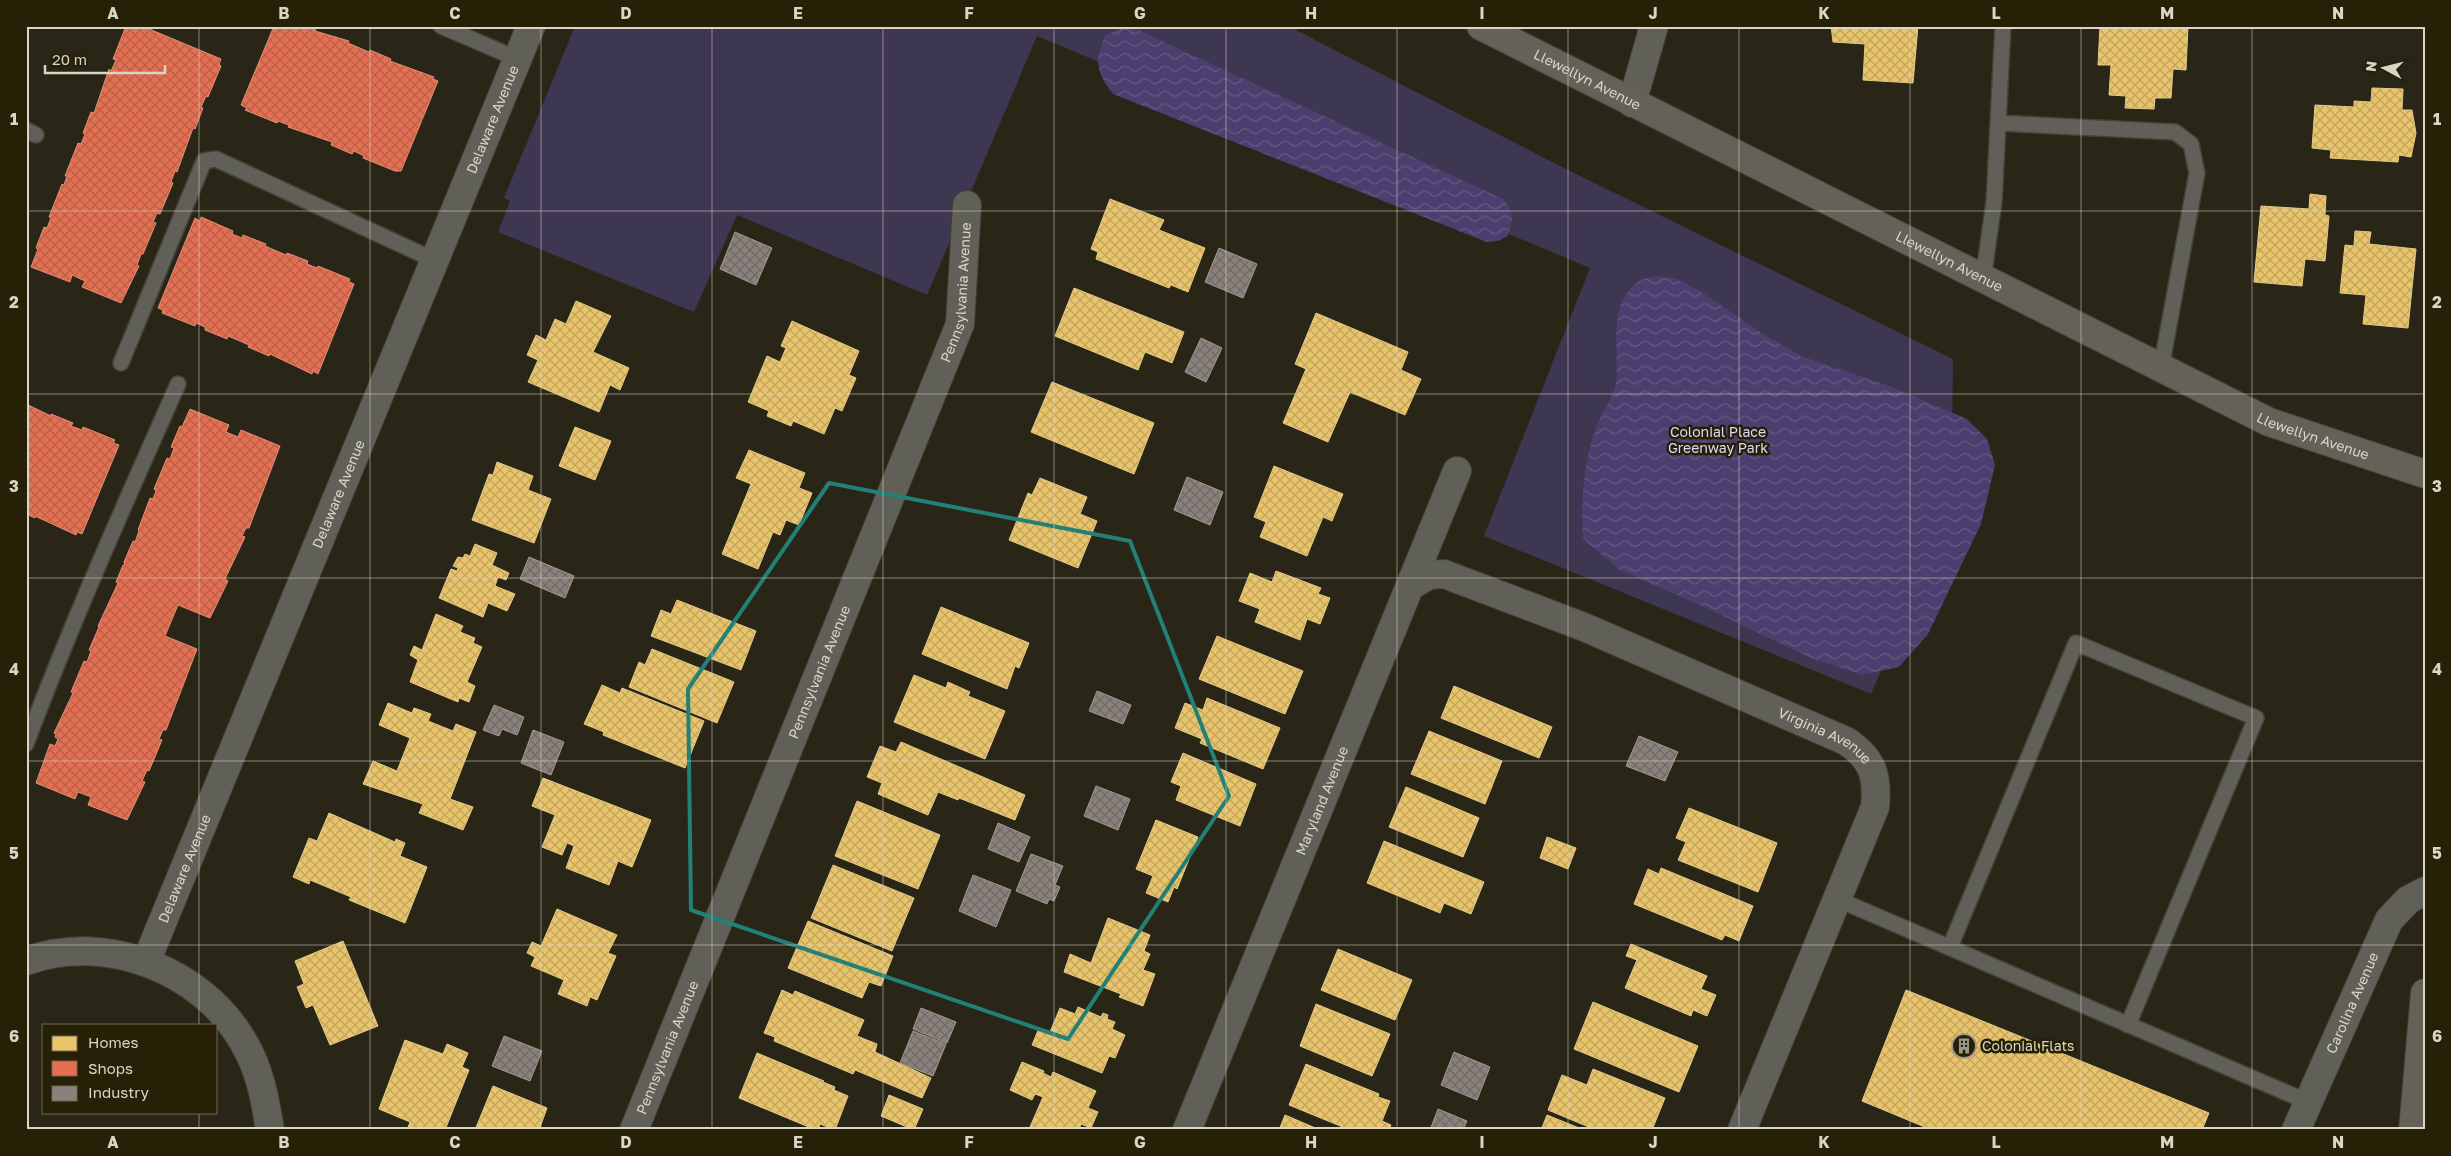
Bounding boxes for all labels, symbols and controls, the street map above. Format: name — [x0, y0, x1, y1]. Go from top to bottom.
text: A — [107, 3, 119, 23]
text: B — [278, 3, 290, 23]
text: C — [449, 3, 461, 23]
text: D — [620, 3, 632, 23]
text: E — [793, 3, 803, 23]
text: F — [964, 3, 974, 23]
text: G — [1134, 3, 1146, 23]
text: H — [1305, 3, 1317, 23]
text: I — [1479, 3, 1485, 23]
text: J — [1648, 3, 1658, 23]
text: K — [1818, 3, 1830, 23]
text: L — [1991, 3, 2001, 23]
text: M — [2160, 3, 2174, 23]
text: N — [2332, 3, 2344, 23]
scale bar — [45, 42, 165, 74]
north arrow — [2358, 42, 2408, 92]
street label: Llewellyn Avenue — [1531, 45, 1644, 113]
text: 20 m — [52, 50, 87, 68]
text: N — [2362, 60, 2380, 73]
street label: Delaware Avenue — [462, 63, 522, 176]
text: 1 — [10, 109, 18, 129]
text: 1 — [2433, 109, 2441, 129]
street label: Pennsylvania Avenue — [936, 222, 974, 365]
street label: Llewellyn Avenue — [1893, 227, 2006, 295]
text: 2 — [9, 292, 19, 312]
text: 2 — [2432, 292, 2442, 312]
street label: Llewellyn Avenue — [2254, 408, 2371, 463]
park label: Colonial Place Greenway Park — [1668, 423, 1768, 456]
street label: Delaware Avenue — [308, 437, 368, 551]
text: 3 — [9, 476, 19, 496]
text: 3 — [2432, 476, 2442, 496]
street label: Pennsylvania Avenue — [784, 603, 853, 741]
text: 4 — [9, 659, 19, 679]
text: 4 — [2432, 659, 2442, 679]
street label: Virginia Avenue — [1776, 704, 1876, 767]
street label: Maryland Avenue — [1292, 743, 1351, 857]
street label: Delaware Avenue — [154, 812, 214, 925]
text: 5 — [9, 843, 19, 863]
text: 5 — [2432, 843, 2442, 863]
street label: Carolina Avenue — [2322, 949, 2382, 1056]
street label: Pennsylvania Avenue — [632, 978, 702, 1117]
legend — [42, 1024, 218, 1114]
text: 6 — [9, 1026, 19, 1046]
text: 6 — [2432, 1026, 2442, 1046]
text: Homes — [88, 1033, 138, 1051]
building icon: Colonial Flats — [1951, 1033, 1977, 1059]
place label: Colonial Flats — [1982, 1037, 2075, 1054]
text: Shops — [88, 1059, 133, 1077]
text: Industry — [88, 1083, 149, 1101]
text: A — [107, 1132, 119, 1152]
text: B — [278, 1132, 290, 1152]
text: C — [449, 1132, 461, 1152]
text: D — [620, 1132, 632, 1152]
text: E — [793, 1132, 803, 1152]
text: F — [964, 1132, 974, 1152]
text: G — [1134, 1132, 1146, 1152]
text: H — [1305, 1132, 1317, 1152]
text: I — [1479, 1132, 1485, 1152]
text: J — [1648, 1132, 1658, 1152]
text: K — [1818, 1132, 1830, 1152]
text: L — [1991, 1132, 2001, 1152]
text: M — [2160, 1132, 2174, 1152]
text: N — [2332, 1132, 2344, 1152]

